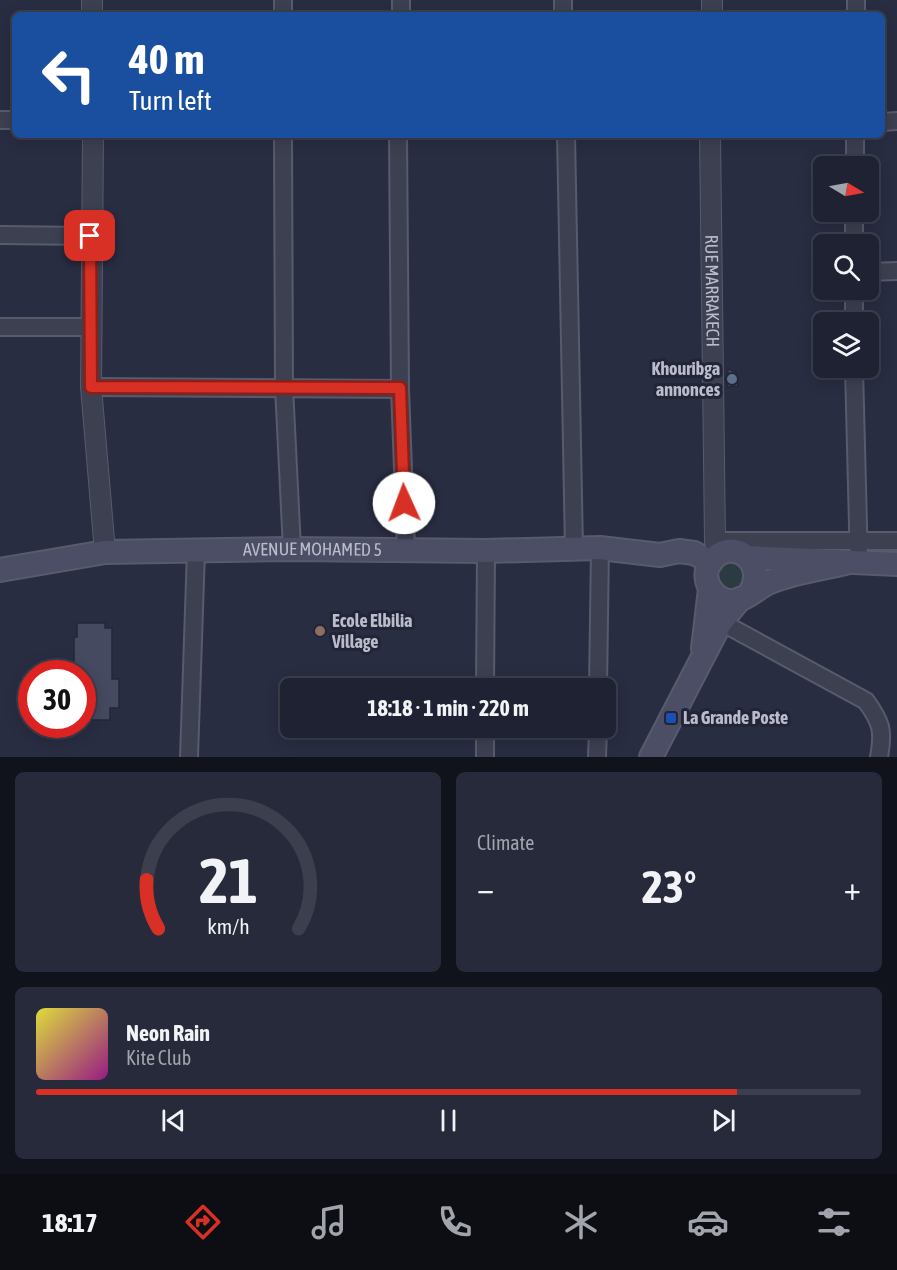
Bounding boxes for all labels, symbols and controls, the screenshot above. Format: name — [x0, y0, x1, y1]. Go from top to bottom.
text: 40 m — [129, 35, 204, 83]
icon: left — [30, 36, 108, 114]
text: Turn left — [129, 85, 212, 116]
north arrow — [813, 156, 879, 222]
map controls — [813, 156, 879, 378]
pin — [64, 210, 115, 261]
icon: arrive — [73, 219, 106, 252]
button: search — [813, 234, 879, 300]
street label: RUE MARRAKECH — [701, 235, 724, 347]
button: layers — [813, 312, 879, 378]
place label: Khouribga annonces — [652, 358, 721, 400]
marker: Khouribga annonces — [725, 372, 739, 386]
position arrow — [372, 471, 436, 535]
street label: AVENUE MOHAMED 5 — [243, 538, 382, 560]
place label: Ecole Elbilia Village — [331, 610, 412, 652]
marker: Ecole Elbilia Village — [313, 624, 327, 638]
speed limit sign: 30 — [18, 660, 96, 738]
text: 18:18 · 1 min · 220 m — [367, 695, 529, 721]
place label: La Grande Poste — [683, 707, 788, 728]
marker: La Grande Poste — [664, 711, 678, 725]
text: Climate — [477, 831, 534, 854]
text: 21 — [199, 845, 257, 916]
text: 23° — [642, 861, 696, 913]
text: − — [477, 869, 494, 907]
text: + — [844, 869, 861, 907]
text: km/h — [207, 914, 249, 939]
text: Neon Rain — [126, 1020, 210, 1046]
text: Kite Club — [126, 1046, 191, 1069]
icon: previous — [157, 1104, 190, 1137]
icon: pause — [432, 1104, 465, 1137]
icon: next — [707, 1104, 740, 1137]
icon: directions — [182, 1201, 224, 1243]
icon: music — [308, 1201, 350, 1243]
icon: phone — [434, 1201, 476, 1243]
icon: climate — [560, 1201, 602, 1243]
icon: car — [687, 1201, 729, 1243]
icon: filters — [813, 1201, 855, 1243]
text: 18:17 — [42, 1207, 98, 1238]

